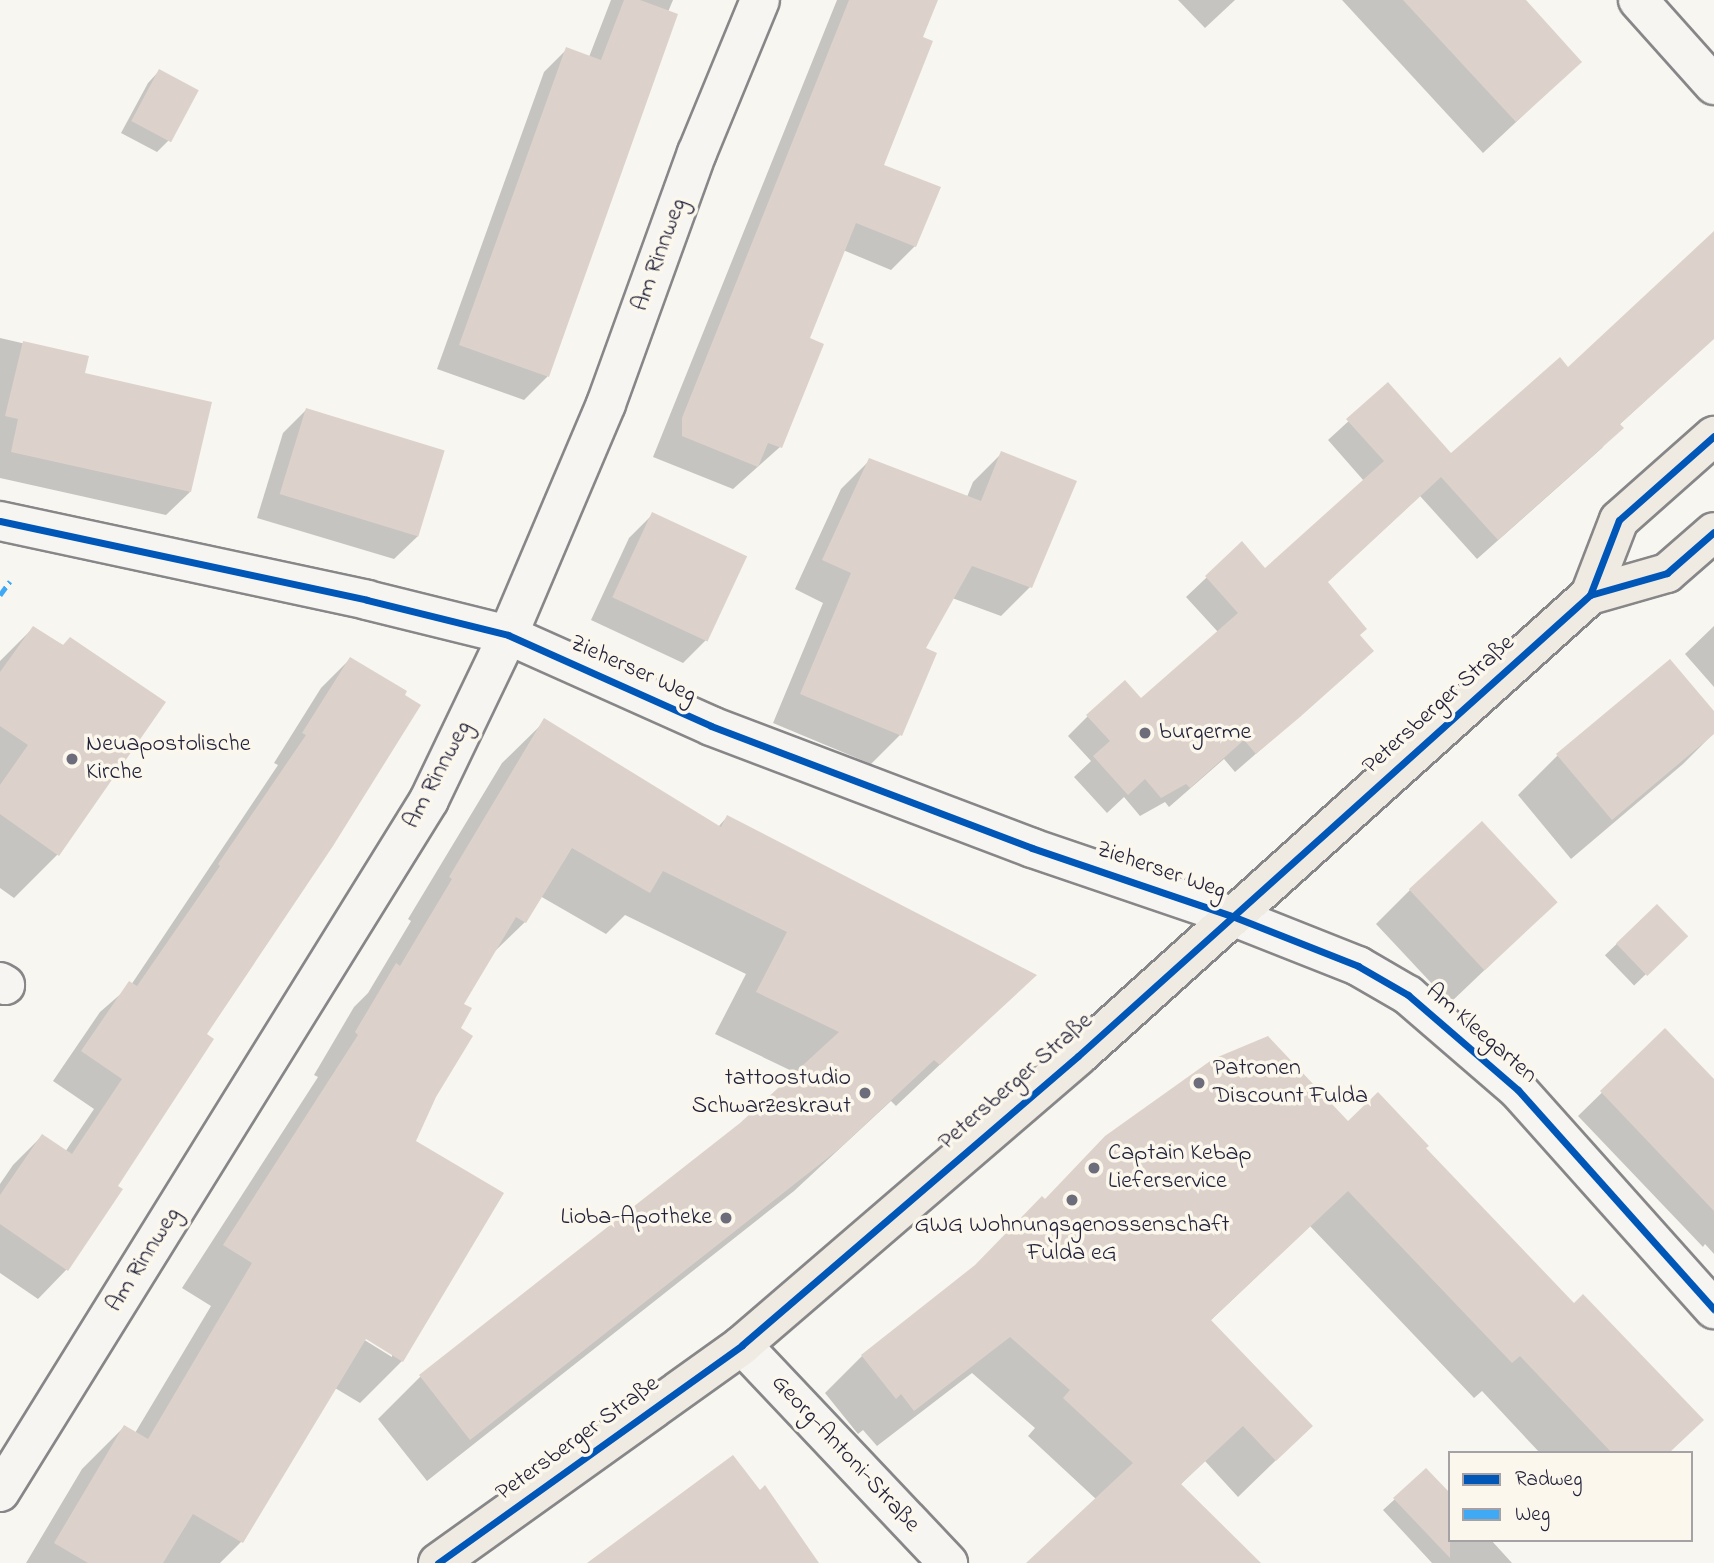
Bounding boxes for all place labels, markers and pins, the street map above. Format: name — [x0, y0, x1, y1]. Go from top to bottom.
place label: burgerme — [1159, 719, 1251, 747]
marker: burgerme — [1137, 725, 1153, 741]
place label: Neuapostolische Kirche — [86, 731, 251, 787]
marker: Neuapostolische Kirche — [64, 751, 80, 767]
place label: Patronen Discount Fulda — [1213, 1055, 1368, 1111]
place label: tattoostudio Schwarzeskraut — [692, 1065, 851, 1121]
marker: Patronen Discount Fulda — [1191, 1075, 1207, 1091]
marker: tattoostudio Schwarzeskraut — [857, 1085, 873, 1101]
place label: Captain Kebap Lieferservice — [1108, 1140, 1251, 1196]
marker: Captain Kebap Lieferservice — [1086, 1160, 1102, 1176]
marker: GWG Wohnungsgenossenschaft Fulda eG — [1064, 1192, 1080, 1208]
place label: Lioba-Apotheke — [561, 1204, 712, 1232]
marker: Lioba-Apotheke — [718, 1210, 734, 1226]
place label: GWG Wohnungsgenossenschaft Fulda eG — [914, 1212, 1230, 1268]

